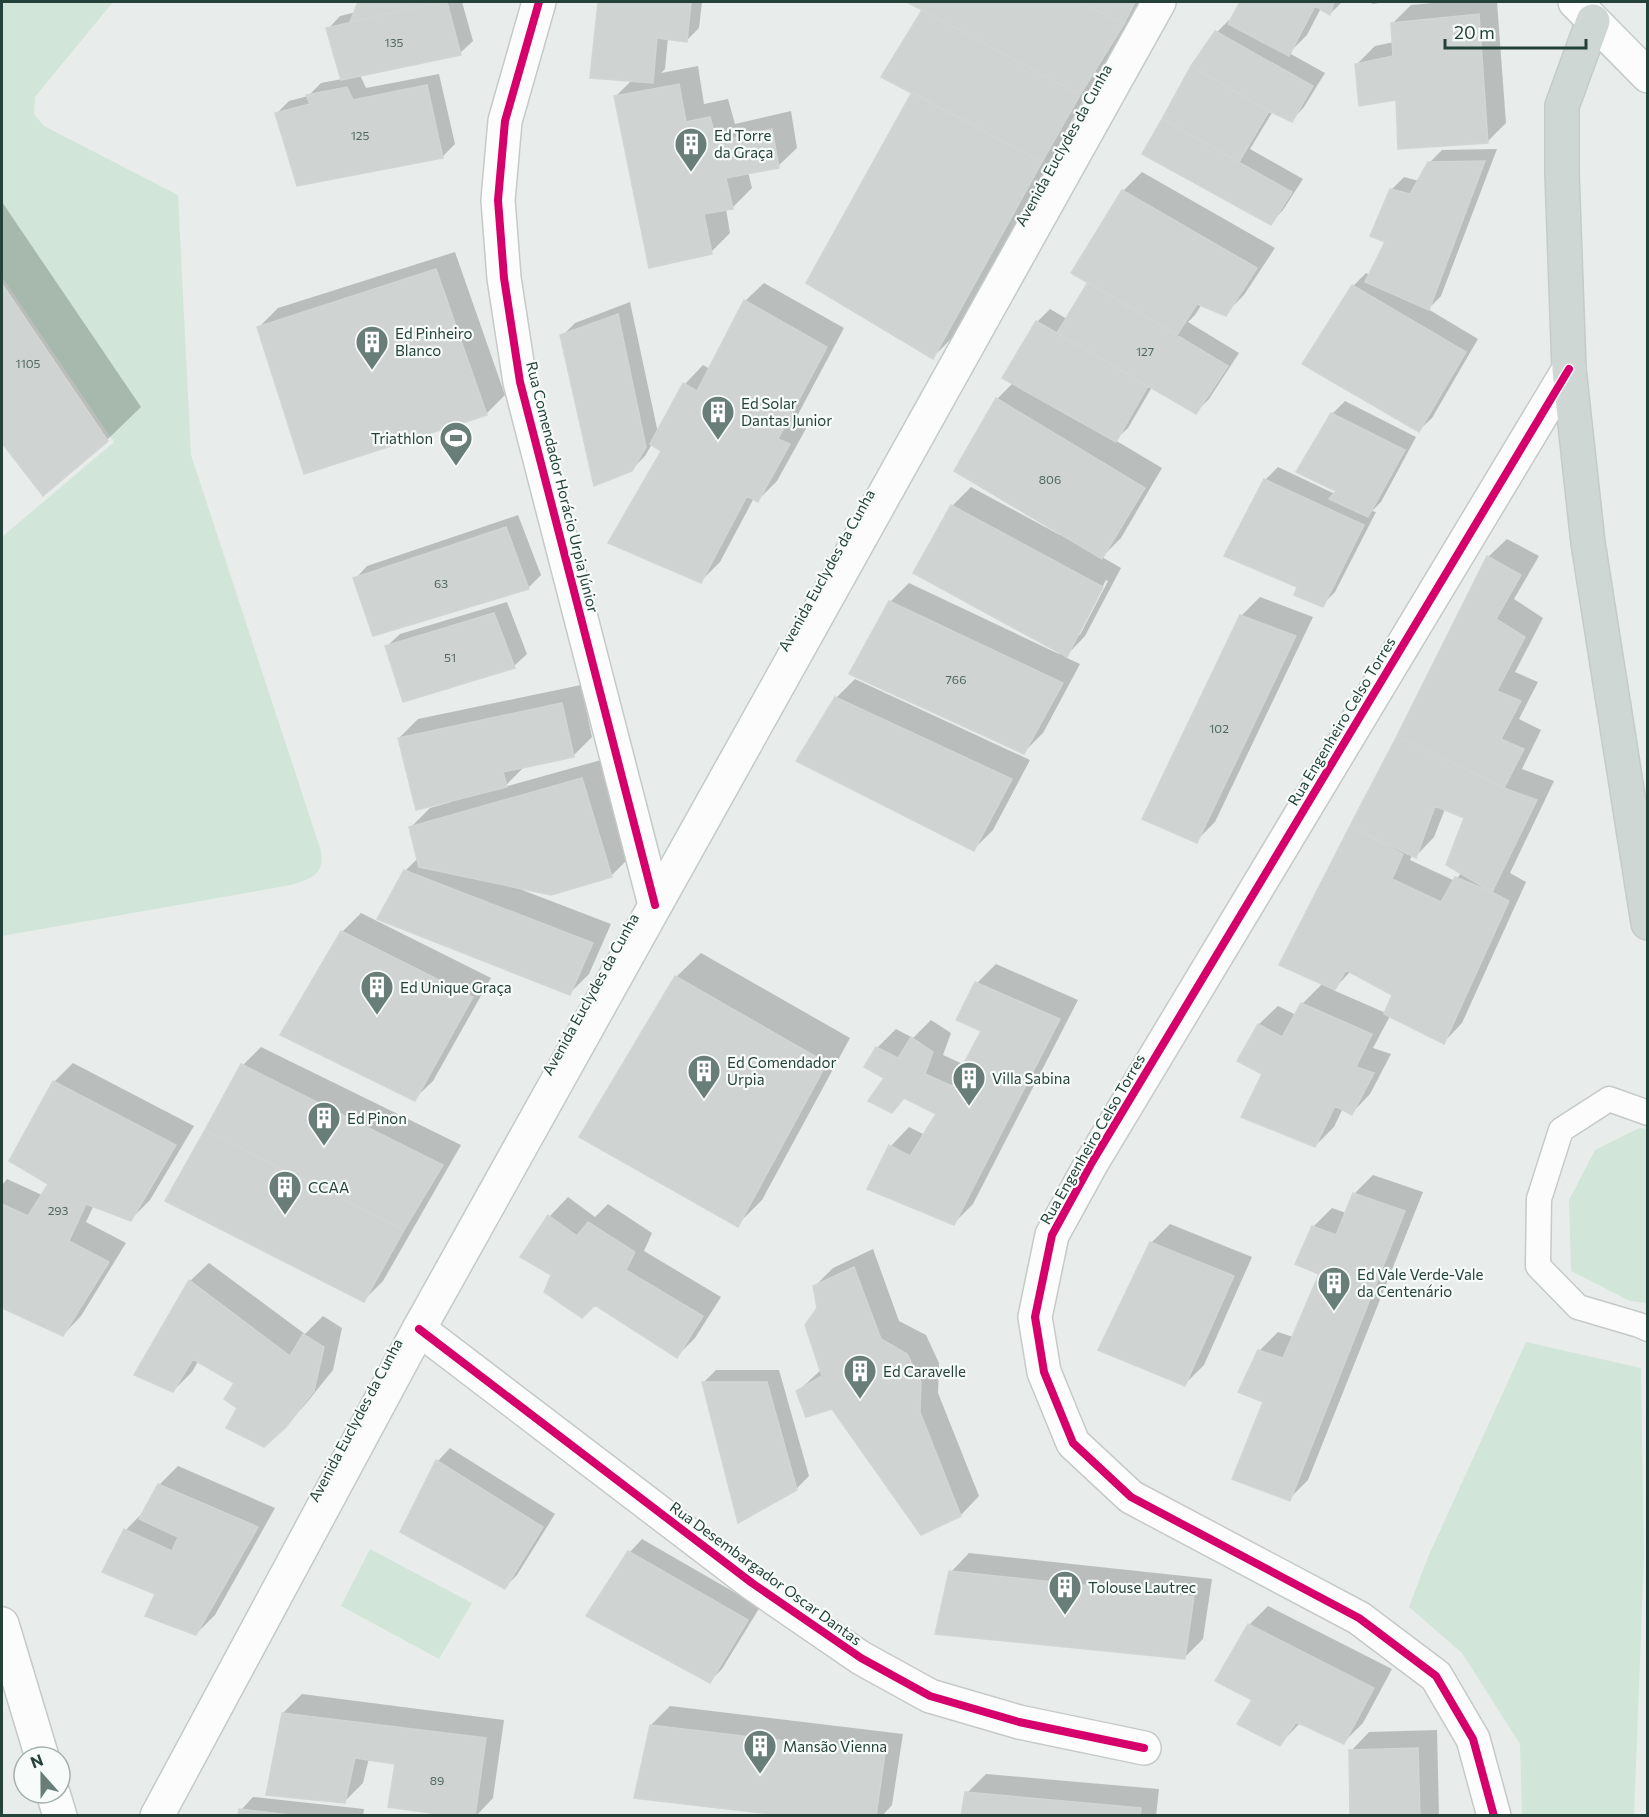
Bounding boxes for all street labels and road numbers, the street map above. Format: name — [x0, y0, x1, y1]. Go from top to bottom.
street label: Avenida Euclydes da Cunha — [1011, 61, 1115, 229]
street label: Rua Comendador Horácio Urpia Júnior — [523, 359, 603, 615]
street label: Avenida Euclydes da Cunha — [774, 486, 878, 654]
street label: Rua Engenheiro Celso Torres — [1283, 633, 1399, 809]
street label: Avenida Euclydes da Cunha — [538, 910, 642, 1078]
street label: Rua Engenheiro Celso Torres — [1036, 1051, 1148, 1227]
street label: Avenida Euclydes da Cunha — [304, 1335, 406, 1505]
street label: Rua Desembargador Oscar Dantas — [667, 1497, 865, 1649]

